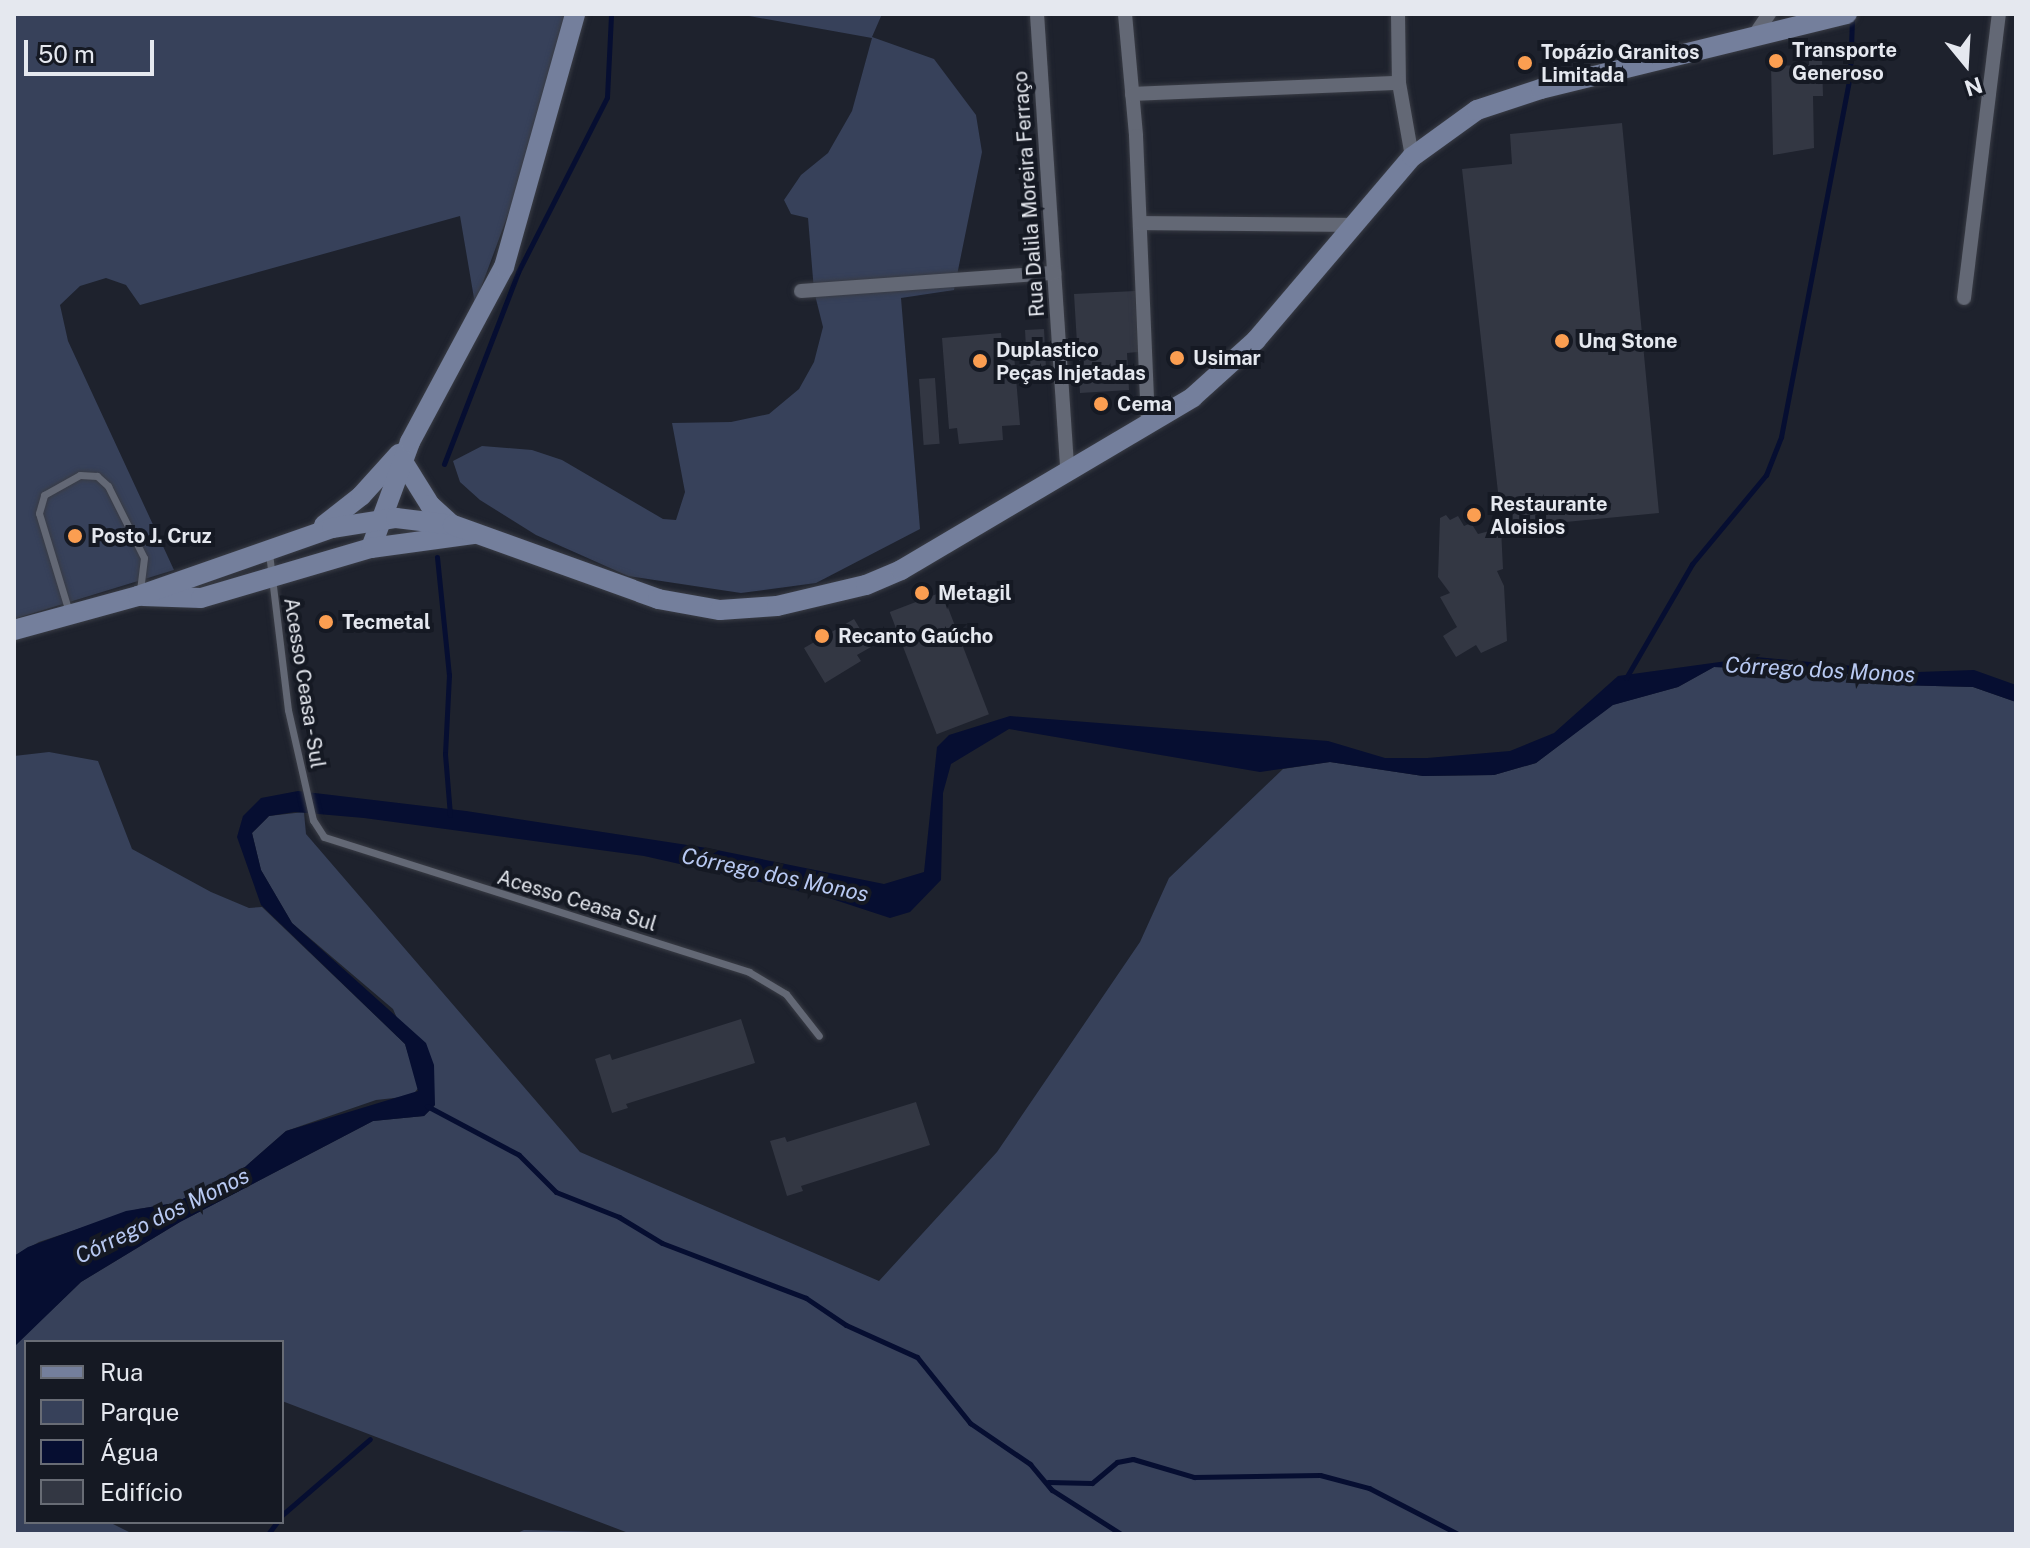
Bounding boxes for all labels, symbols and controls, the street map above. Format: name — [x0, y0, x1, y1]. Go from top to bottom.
scale bar — [28, 24, 158, 74]
north arrow — [1926, 24, 2006, 104]
place label: Transporte Generoso — [1792, 38, 1897, 85]
text: 50 m — [38, 40, 95, 68]
place label: Topázio Granitos Limitada — [1541, 40, 1700, 87]
marker: Transporte Generoso — [1767, 52, 1785, 70]
marker: Topázio Granitos Limitada — [1516, 54, 1534, 72]
street label: Rua Dalila Moreira Ferraço — [1008, 70, 1050, 318]
text: N — [1961, 72, 1986, 102]
place label: Unq Stone — [1578, 329, 1677, 353]
marker: Unq Stone — [1553, 332, 1571, 350]
place label: Duplastico Peças Injetadas — [996, 338, 1146, 385]
place label: Usimar — [1193, 346, 1261, 370]
marker: Usimar — [1168, 349, 1186, 367]
marker: Duplastico Peças Injetadas — [971, 352, 989, 370]
place label: Cema — [1117, 392, 1172, 416]
marker: Cema — [1092, 395, 1110, 413]
place label: Restaurante Aloisios — [1490, 492, 1607, 539]
marker: Restaurante Aloisios — [1465, 506, 1483, 524]
place label: Posto J. Cruz — [91, 524, 212, 548]
marker: Posto J. Cruz — [66, 527, 84, 545]
place label: Metagil — [938, 581, 1011, 605]
marker: Metagil — [913, 584, 931, 602]
street label: Acesso Ceasa - Sul — [278, 593, 330, 773]
place label: Tecmetal — [342, 610, 431, 634]
marker: Tecmetal — [317, 613, 335, 631]
place label: Recanto Gaúcho — [838, 624, 993, 648]
marker: Recanto Gaúcho — [813, 627, 831, 645]
water label: Córrego dos Monos — [1724, 652, 1916, 688]
water label: Córrego dos Monos — [679, 842, 871, 908]
street label: Acesso Ceasa Sul — [494, 865, 660, 937]
water label: Córrego dos Monos — [70, 1162, 254, 1270]
legend — [24, 1340, 284, 1524]
text: Rua — [100, 1358, 143, 1386]
text: Parque — [100, 1398, 179, 1426]
text: Água — [100, 1438, 158, 1466]
text: Edifício — [100, 1478, 183, 1506]

